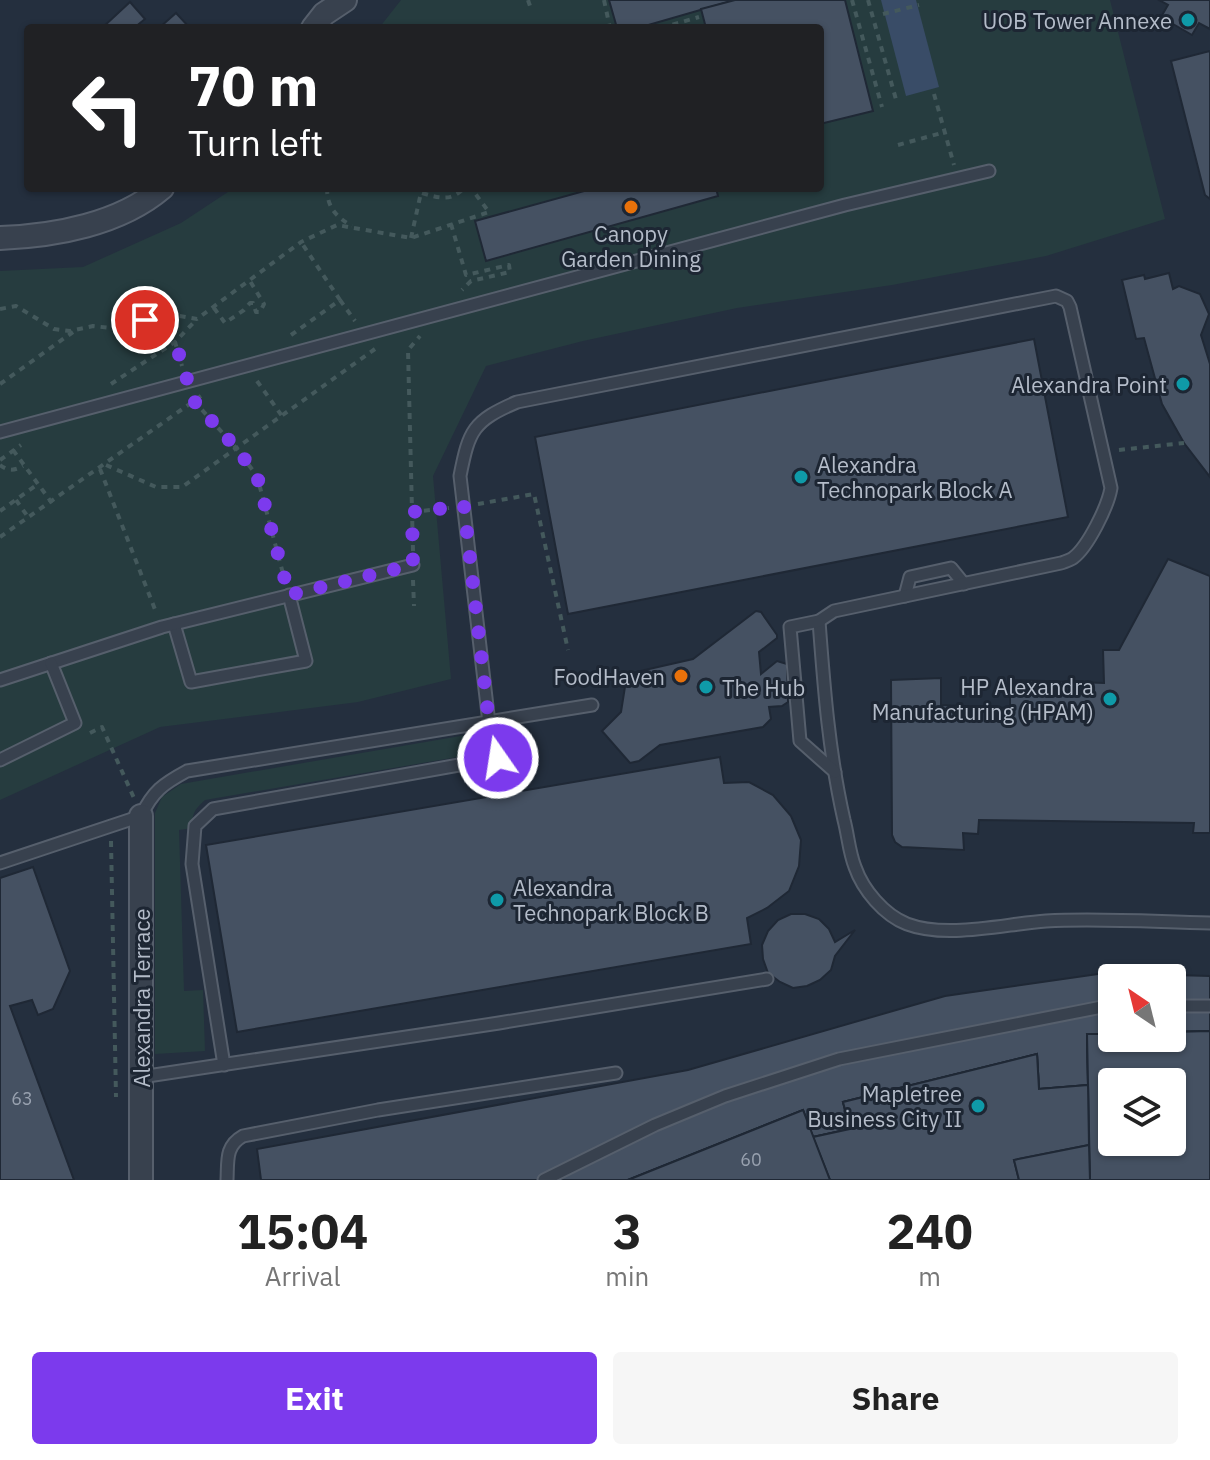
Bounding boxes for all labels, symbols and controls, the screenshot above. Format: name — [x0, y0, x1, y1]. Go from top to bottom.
place label: UOB Tower Annexe — [983, 6, 1172, 35]
marker: UOB Tower Annexe — [1179, 11, 1197, 29]
text: 70 m — [188, 49, 318, 121]
icon: left — [56, 56, 160, 160]
text: Turn left — [188, 119, 323, 166]
marker: Canopy Garden Dining — [622, 198, 640, 216]
place label: Canopy Garden Dining — [561, 219, 701, 273]
pin — [111, 286, 179, 354]
icon: arrive — [123, 298, 167, 342]
place label: Alexandra Point — [1011, 370, 1167, 399]
marker: Alexandra Point — [1174, 375, 1192, 393]
place label: Alexandra Technopark Block A — [817, 450, 1013, 504]
marker: Alexandra Technopark Block A — [792, 468, 810, 486]
place label: FoodHaven — [554, 662, 665, 691]
marker: FoodHaven — [672, 667, 690, 685]
place label: HP Alexandra Manufacturing (HPAM) — [872, 672, 1094, 726]
place label: The Hub — [722, 673, 805, 702]
marker: The Hub — [697, 678, 715, 696]
marker: HP Alexandra Manufacturing (HPAM) — [1101, 690, 1119, 708]
position arrow — [456, 716, 540, 800]
place label: Alexandra Technopark Block B — [513, 873, 709, 927]
marker: Alexandra Technopark Block B — [488, 891, 506, 909]
street label: Alexandra Terrace — [127, 908, 156, 1088]
north arrow — [1098, 964, 1186, 1052]
map controls — [1098, 964, 1186, 1156]
button: layers — [1098, 1068, 1186, 1156]
place label: Mapletree Business City II — [807, 1079, 962, 1133]
house number: 63 — [11, 1087, 33, 1110]
marker: Mapletree Business City II — [969, 1097, 987, 1115]
house number: 60 — [740, 1148, 762, 1171]
text: 15:04 — [237, 1200, 368, 1262]
text: 3 — [613, 1200, 642, 1262]
text: 240 — [886, 1200, 973, 1262]
text: Arrival — [265, 1259, 341, 1293]
text: min — [605, 1259, 649, 1293]
text: m — [918, 1259, 941, 1293]
button: Exit — [32, 1352, 597, 1444]
button: Share — [613, 1352, 1178, 1444]

